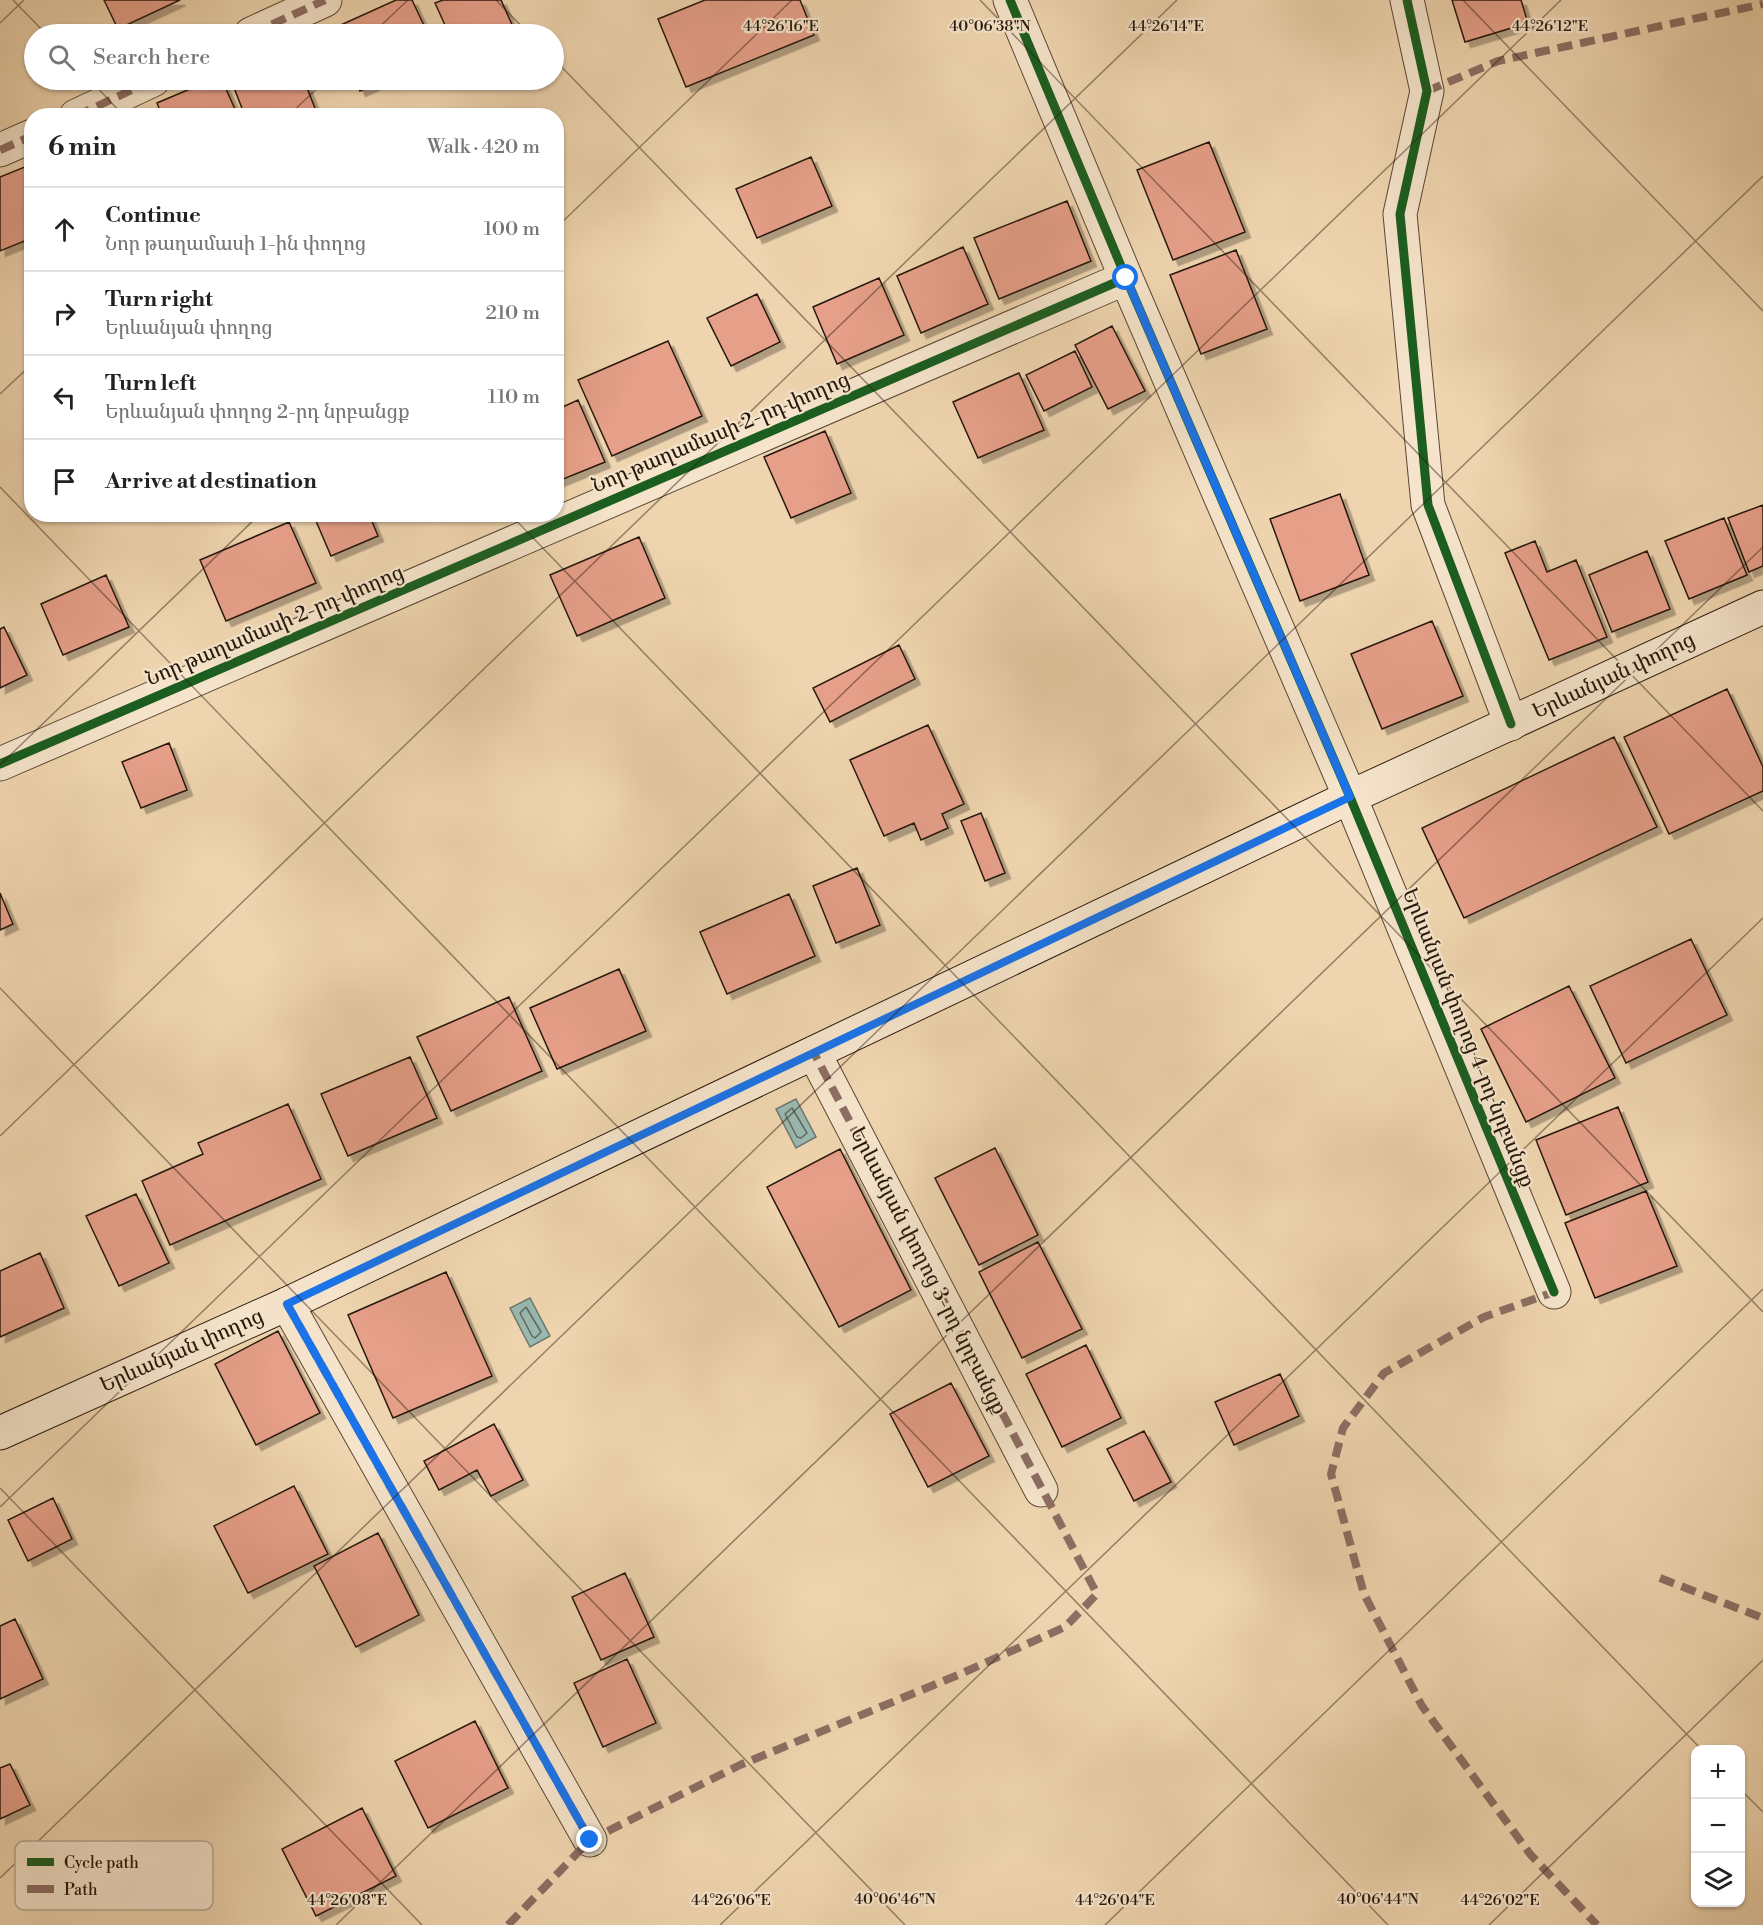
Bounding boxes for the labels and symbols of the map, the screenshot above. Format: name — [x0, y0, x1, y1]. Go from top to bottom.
text: 44°26'16"E — [743, 17, 819, 36]
text: 40°06'38"N — [949, 17, 1031, 36]
text: 44°26'14"E — [1128, 17, 1204, 36]
text: 44°26'12"E — [1512, 17, 1588, 36]
route start — [1112, 264, 1138, 290]
street label: Նոր թաղամասի 2-րդ փողոց — [588, 367, 854, 499]
street label: Նոր թաղամասի 2-րդ փողոց — [142, 560, 408, 692]
street label: Երևանյան փողոց — [1529, 627, 1699, 725]
street label: Երևանյան փողոց 4-րդ նրբանցք — [1396, 885, 1540, 1191]
street label: Երևանյան փողոց 3-րդ նրբանցք — [844, 1123, 1012, 1419]
street label: Երևանյան փողոց — [96, 1303, 268, 1399]
route end — [576, 1826, 602, 1852]
legend — [15, 1841, 213, 1910]
text: Cycle path — [64, 1853, 139, 1873]
text: Path — [64, 1880, 98, 1900]
text: 40°06'46"N — [854, 1890, 936, 1909]
text: 40°06'44"N — [1337, 1890, 1419, 1909]
text: 44°26'08"E — [307, 1891, 387, 1910]
text: 44°26'06"E — [691, 1891, 771, 1910]
text: 44°26'04"E — [1075, 1891, 1155, 1910]
text: 44°26'02"E — [1460, 1891, 1540, 1910]

